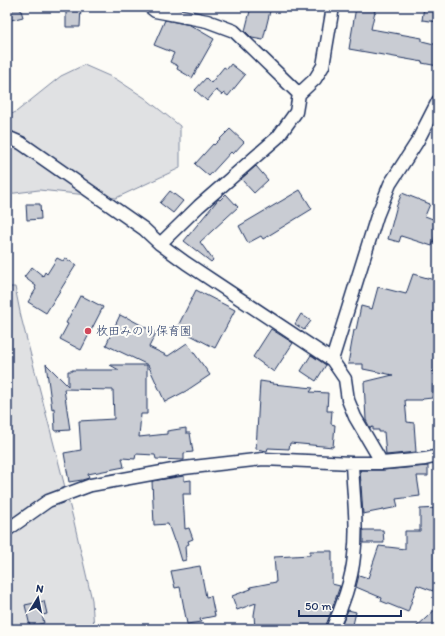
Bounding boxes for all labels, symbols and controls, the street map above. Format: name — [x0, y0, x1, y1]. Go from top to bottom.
place label: 枚田みのり保育園 — [96, 324, 192, 338]
marker: 枚田みのり保育園 — [83, 326, 93, 336]
north arrow — [18, 578, 58, 618]
text: N — [35, 582, 44, 596]
scale bar — [299, 592, 401, 618]
text: 50 m — [305, 599, 331, 613]

